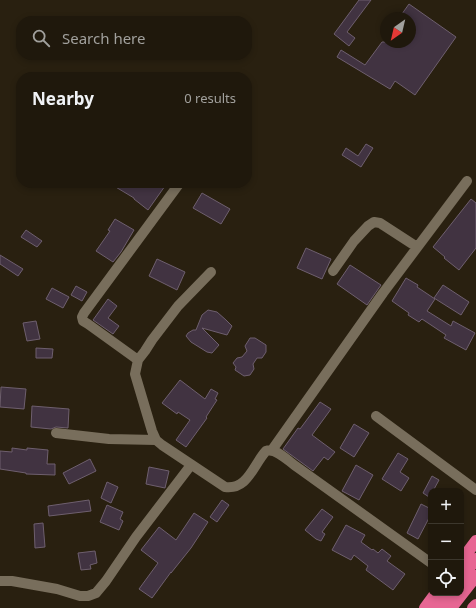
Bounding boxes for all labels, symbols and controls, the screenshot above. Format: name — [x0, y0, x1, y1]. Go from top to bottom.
north arrow — [380, 12, 416, 48]
search box — [16, 16, 252, 60]
icon: search — [30, 27, 52, 49]
text: Search here — [62, 28, 145, 48]
text: Nearby — [32, 87, 94, 110]
text: 0 results — [184, 89, 236, 107]
map controls — [428, 488, 464, 596]
button: + — [428, 488, 464, 524]
button: − — [428, 524, 464, 560]
button: locate — [428, 560, 464, 596]

